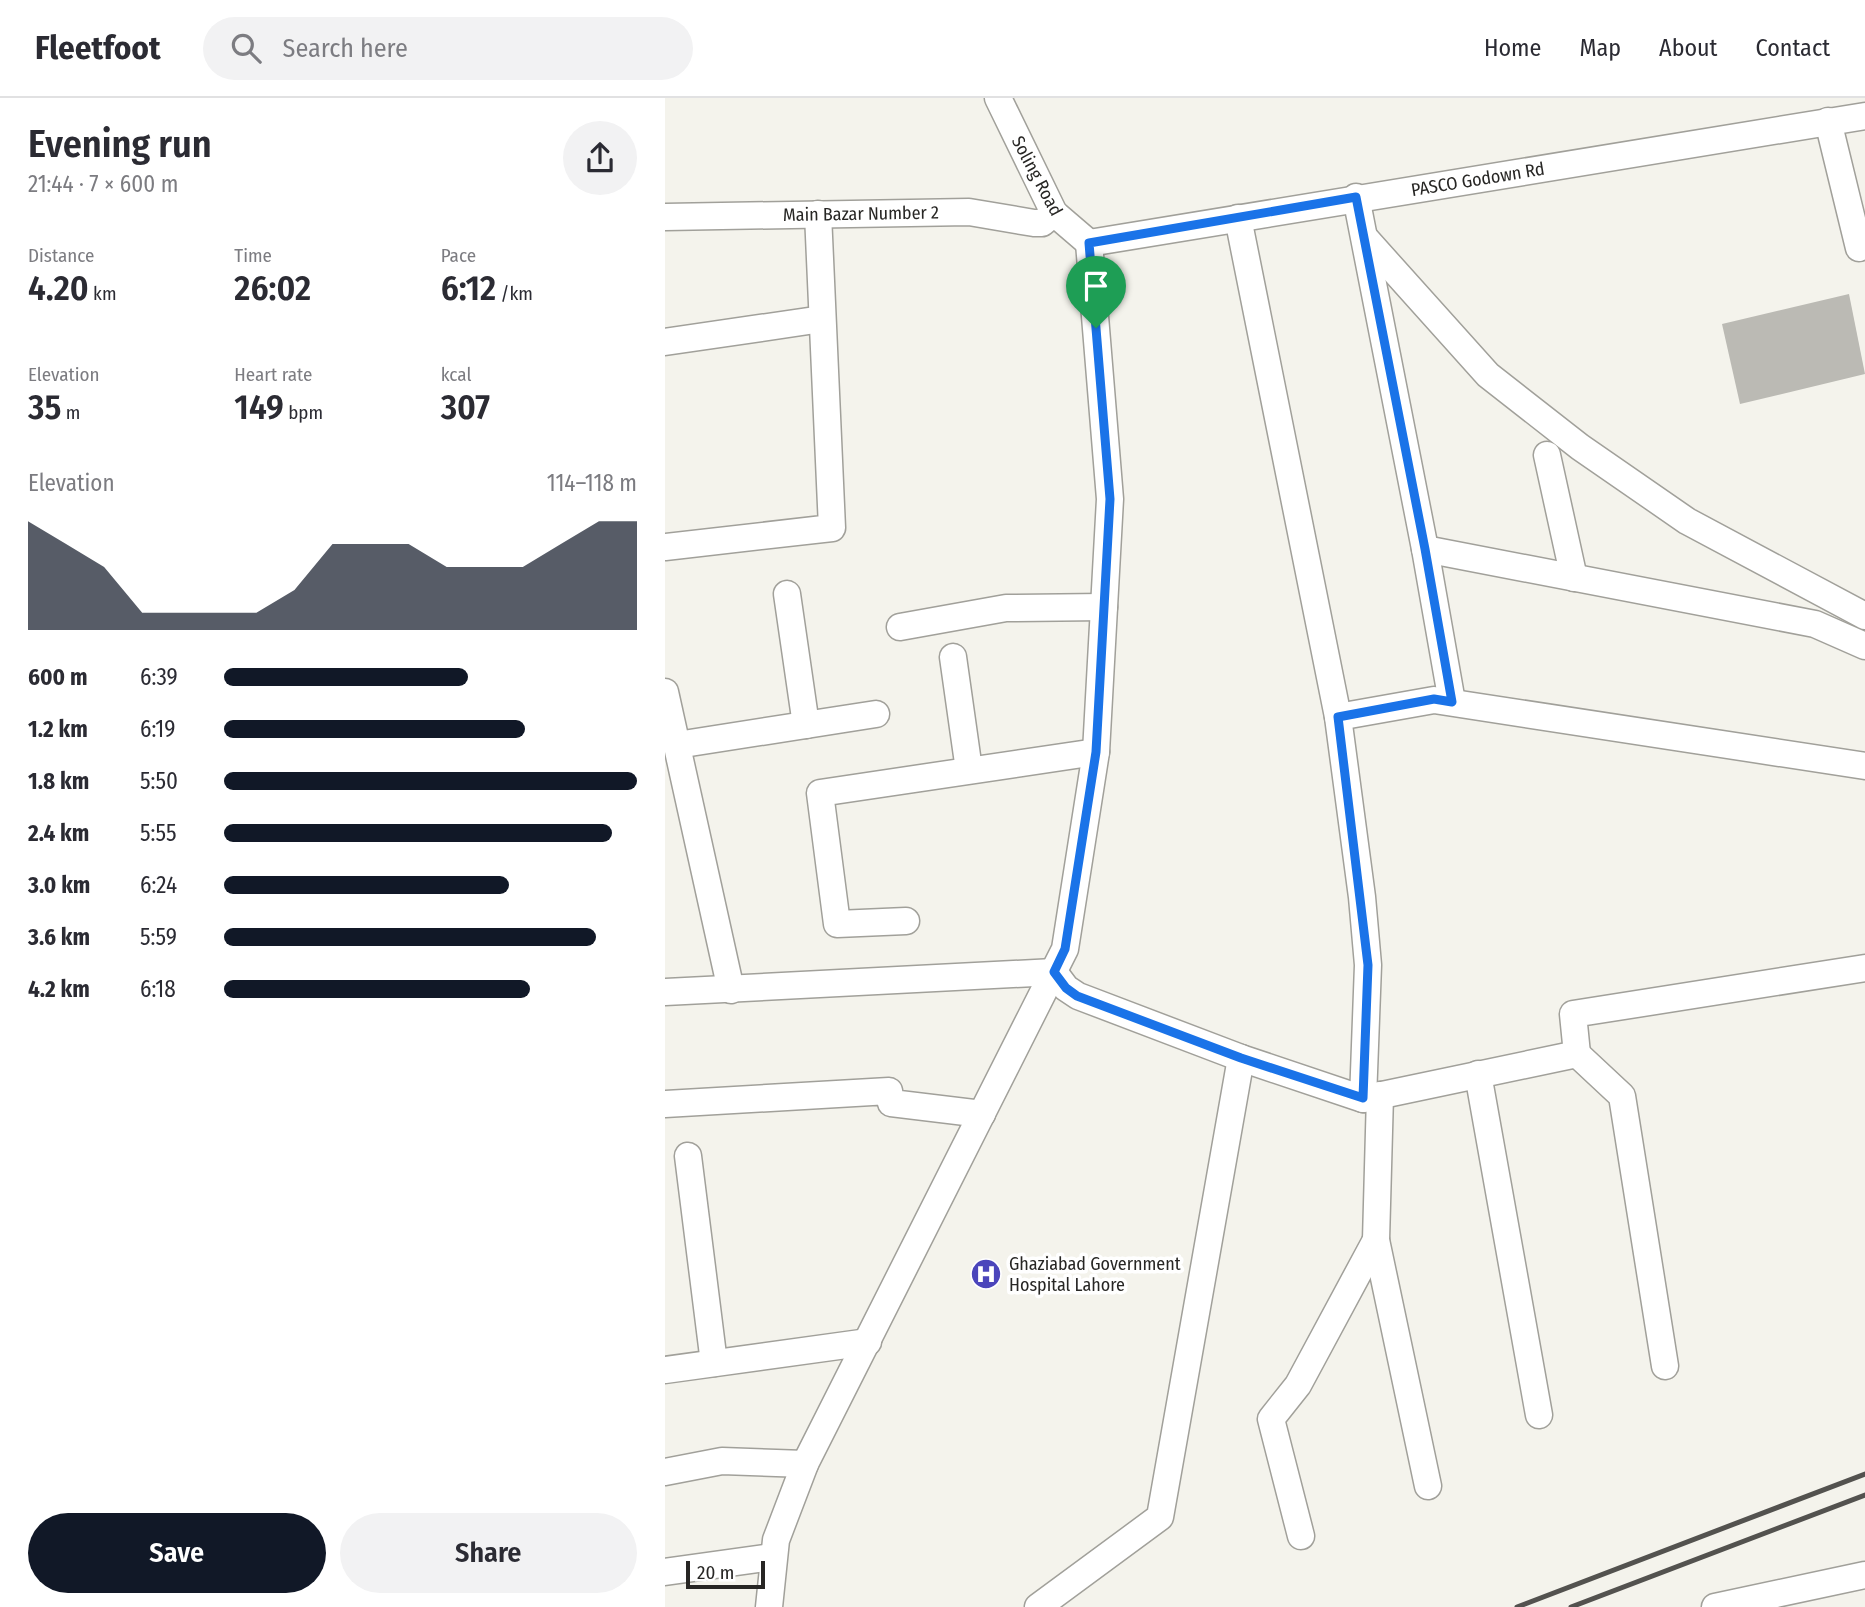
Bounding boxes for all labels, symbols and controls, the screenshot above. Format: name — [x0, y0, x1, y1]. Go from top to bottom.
search box — [203, 17, 693, 80]
text: Fleetfoot — [35, 28, 161, 68]
icon: search — [227, 29, 265, 67]
text: Search here — [283, 33, 408, 64]
text: Home — [1484, 34, 1541, 62]
text: Map — [1579, 34, 1621, 62]
text: About — [1659, 34, 1717, 62]
text: Contact — [1755, 34, 1830, 62]
text: Evening run — [28, 121, 212, 167]
button: share — [563, 121, 637, 195]
street label: Soling Road — [1007, 132, 1067, 220]
street label: PASCO Godown Rd — [1410, 158, 1546, 201]
text: 21:44 · 7 × 600 m — [28, 170, 178, 198]
street label: Main Bazar Number 2 — [783, 201, 939, 226]
text: Distance — [28, 244, 95, 267]
text: Time — [234, 244, 272, 267]
text: Pace — [441, 244, 476, 267]
pin — [1066, 256, 1126, 328]
text: 4.20 — [28, 267, 89, 309]
text: 26:02 — [234, 267, 311, 309]
text: 6:12 — [441, 267, 496, 309]
icon: arrive — [1077, 267, 1115, 305]
text: km — [89, 282, 117, 305]
text: /km — [496, 282, 533, 305]
text: Elevation — [28, 363, 100, 386]
text: Heart rate — [234, 363, 312, 386]
text: kcal — [441, 363, 471, 386]
text: 35 — [28, 386, 61, 428]
text: 149 — [234, 386, 284, 428]
text: 307 — [441, 386, 490, 428]
text: m — [61, 401, 80, 424]
text: bpm — [284, 401, 323, 424]
text: Elevation — [28, 469, 115, 497]
text: 114–118 m — [547, 469, 637, 497]
text: 600 m — [28, 663, 87, 691]
text: 6:39 — [140, 663, 178, 691]
text: 1.2 km — [28, 715, 88, 743]
text: 6:19 — [140, 715, 176, 743]
text: 1.8 km — [28, 767, 89, 795]
text: 5:50 — [140, 767, 178, 795]
text: 2.4 km — [28, 819, 89, 847]
text: 5:55 — [140, 819, 177, 847]
text: 3.0 km — [28, 871, 90, 899]
text: 6:24 — [140, 871, 177, 899]
text: 3.6 km — [28, 923, 90, 951]
text: 5:59 — [140, 923, 177, 951]
text: 4.2 km — [28, 975, 90, 1003]
text: 6:18 — [140, 975, 176, 1003]
place label: Ghaziabad Government Hospital Lahore — [1009, 1253, 1181, 1296]
hospital icon: Ghaziabad Government Hospital Lahore — [969, 1257, 1003, 1291]
button: Save — [28, 1513, 326, 1593]
button: Share — [340, 1513, 637, 1593]
scale bar — [686, 1558, 765, 1590]
text: 20 m — [697, 1561, 734, 1584]

